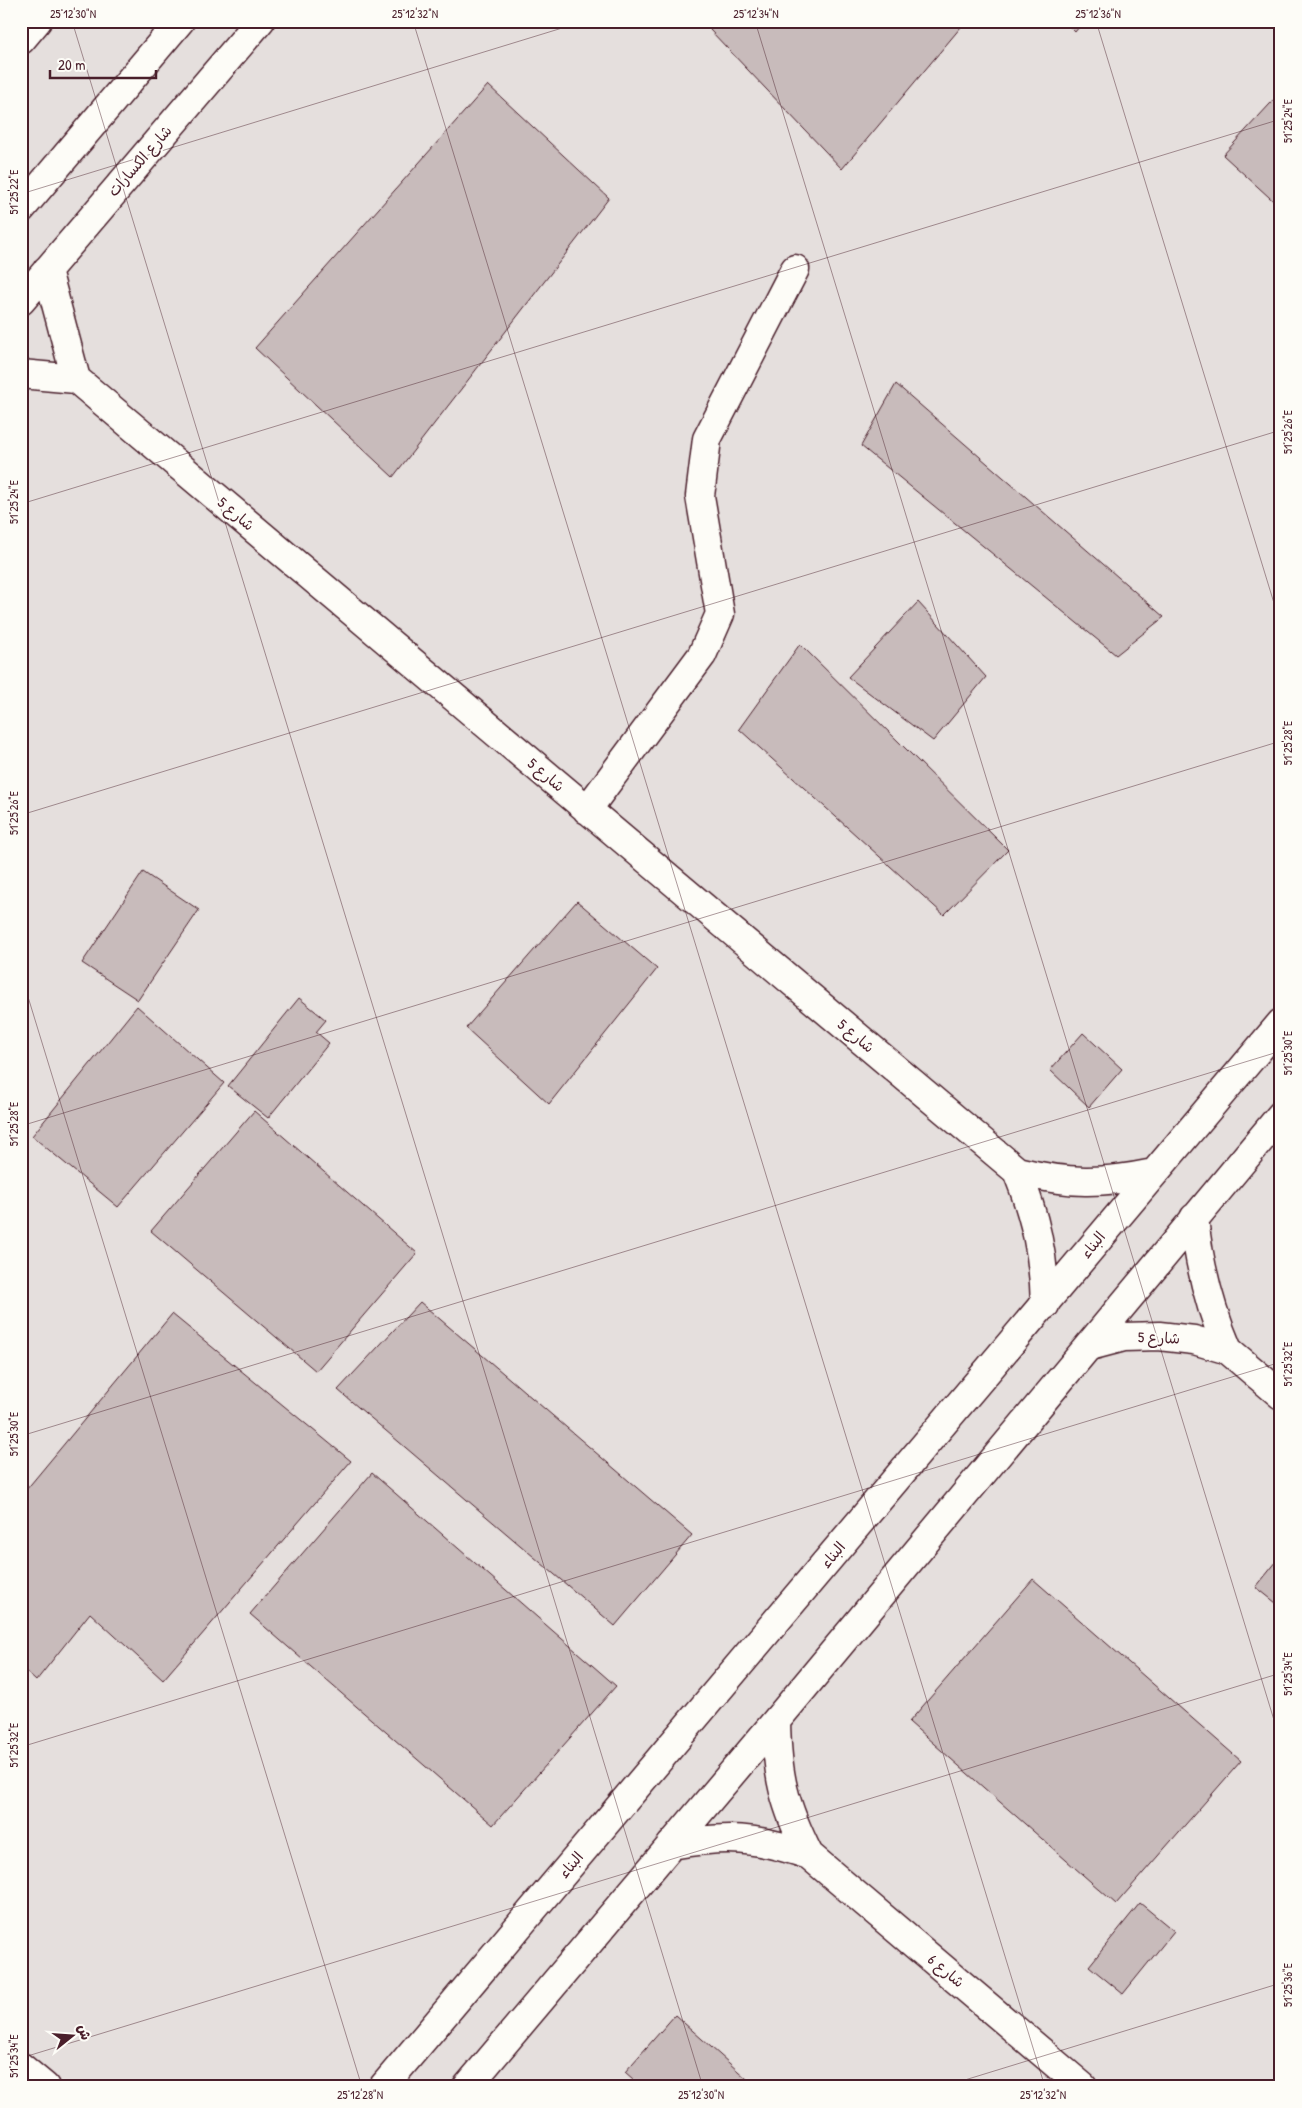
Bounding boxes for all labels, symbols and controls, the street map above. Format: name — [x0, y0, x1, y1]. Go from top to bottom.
text: 25°12'30"N — [50, 5, 96, 22]
text: 25°12'32"N — [392, 5, 438, 22]
text: 25°12'34"N — [733, 5, 779, 22]
text: 25°12'36"N — [1075, 5, 1121, 22]
scale bar — [50, 48, 156, 80]
text: 20 m — [58, 54, 85, 75]
text: 51°25'24"E — [1279, 98, 1296, 143]
street label: شارع الكسارات — [103, 120, 176, 201]
text: 51°25'22"E — [5, 169, 22, 215]
text: 51°25'26"E — [1279, 409, 1296, 454]
text: 51°25'24"E — [5, 479, 22, 524]
street label: شارع 5 — [213, 492, 259, 535]
text: 51°25'28"E — [1279, 720, 1296, 765]
street label: شارع 5 — [523, 753, 569, 796]
text: 51°25'26"E — [5, 790, 22, 835]
street label: شارع 5 — [833, 1014, 879, 1057]
text: 51°25'30"E — [1279, 1030, 1296, 1075]
text: 51°25'28"E — [5, 1101, 22, 1146]
street label: البناء — [1075, 1227, 1110, 1263]
street label: شارع 5 — [1138, 1326, 1181, 1349]
text: 51°25'32"E — [1279, 1341, 1296, 1386]
text: 51°25'30"E — [5, 1411, 22, 1456]
street label: البناء — [815, 1537, 850, 1573]
text: 51°25'34"E — [1279, 1651, 1296, 1696]
text: 51°25'32"E — [5, 1722, 22, 1767]
street label: البناء — [553, 1847, 588, 1883]
street label: شارع 6 — [924, 1949, 969, 1992]
text: 51°25'36"E — [1279, 1962, 1296, 2007]
north arrow — [48, 2010, 98, 2060]
text: ش — [74, 2022, 96, 2042]
text: 51°25'34"E — [5, 2033, 22, 2078]
text: 25°12'28"N — [337, 2086, 383, 2103]
text: 25°12'30"N — [678, 2086, 724, 2103]
text: 25°12'32"N — [1020, 2086, 1066, 2103]

